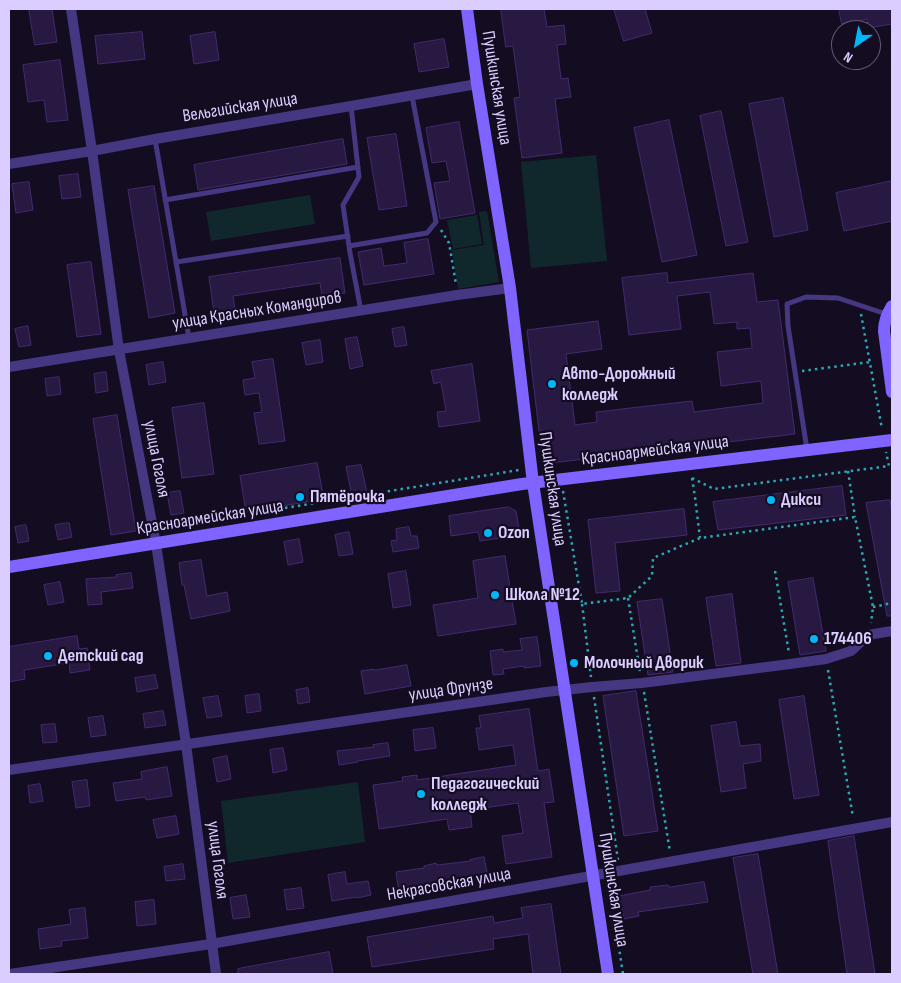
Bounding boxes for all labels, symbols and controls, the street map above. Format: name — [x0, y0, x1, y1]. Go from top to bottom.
north arrow — [831, 20, 881, 70]
street label: Пушкинская улица — [476, 29, 516, 147]
text: N — [840, 48, 856, 66]
street label: Вельгийская улица — [181, 88, 299, 128]
street label: улица Красных Командиров — [171, 287, 343, 335]
place label: Авто-Дорожный колледж — [562, 363, 676, 406]
marker: Авто-Дорожный колледж — [546, 378, 558, 390]
street label: улица Гоголя — [138, 418, 174, 500]
street label: Пушкинская улица — [533, 430, 571, 548]
street label: Красноармейская улица — [580, 431, 730, 471]
place label: Пятёрочка — [310, 486, 385, 508]
place label: Дикси — [781, 489, 821, 511]
marker: Пятёрочка — [294, 491, 306, 503]
marker: Дикси — [765, 494, 777, 506]
street label: Красноармейская улица — [135, 496, 285, 540]
place label: Ozon — [498, 522, 530, 544]
marker: Ozon — [482, 527, 494, 539]
place label: Школа №12 — [505, 584, 580, 606]
marker: Школа №12 — [489, 589, 501, 601]
place label: 174406 — [824, 628, 872, 650]
marker: 174406 — [808, 633, 820, 645]
place label: Детский сад — [58, 645, 143, 667]
marker: Детский сад — [42, 650, 54, 662]
place label: Молочный Дворик — [584, 652, 704, 674]
marker: Молочный Дворик — [568, 657, 580, 669]
street label: улица Фрунзе — [407, 673, 495, 707]
place label: Педагогический колледж — [431, 773, 539, 816]
marker: Педагогический колледж — [415, 788, 427, 800]
street label: улица Гоголя — [202, 820, 232, 900]
street label: Пушкинская улица — [593, 831, 633, 949]
street label: Некрасовская улица — [385, 863, 513, 907]

